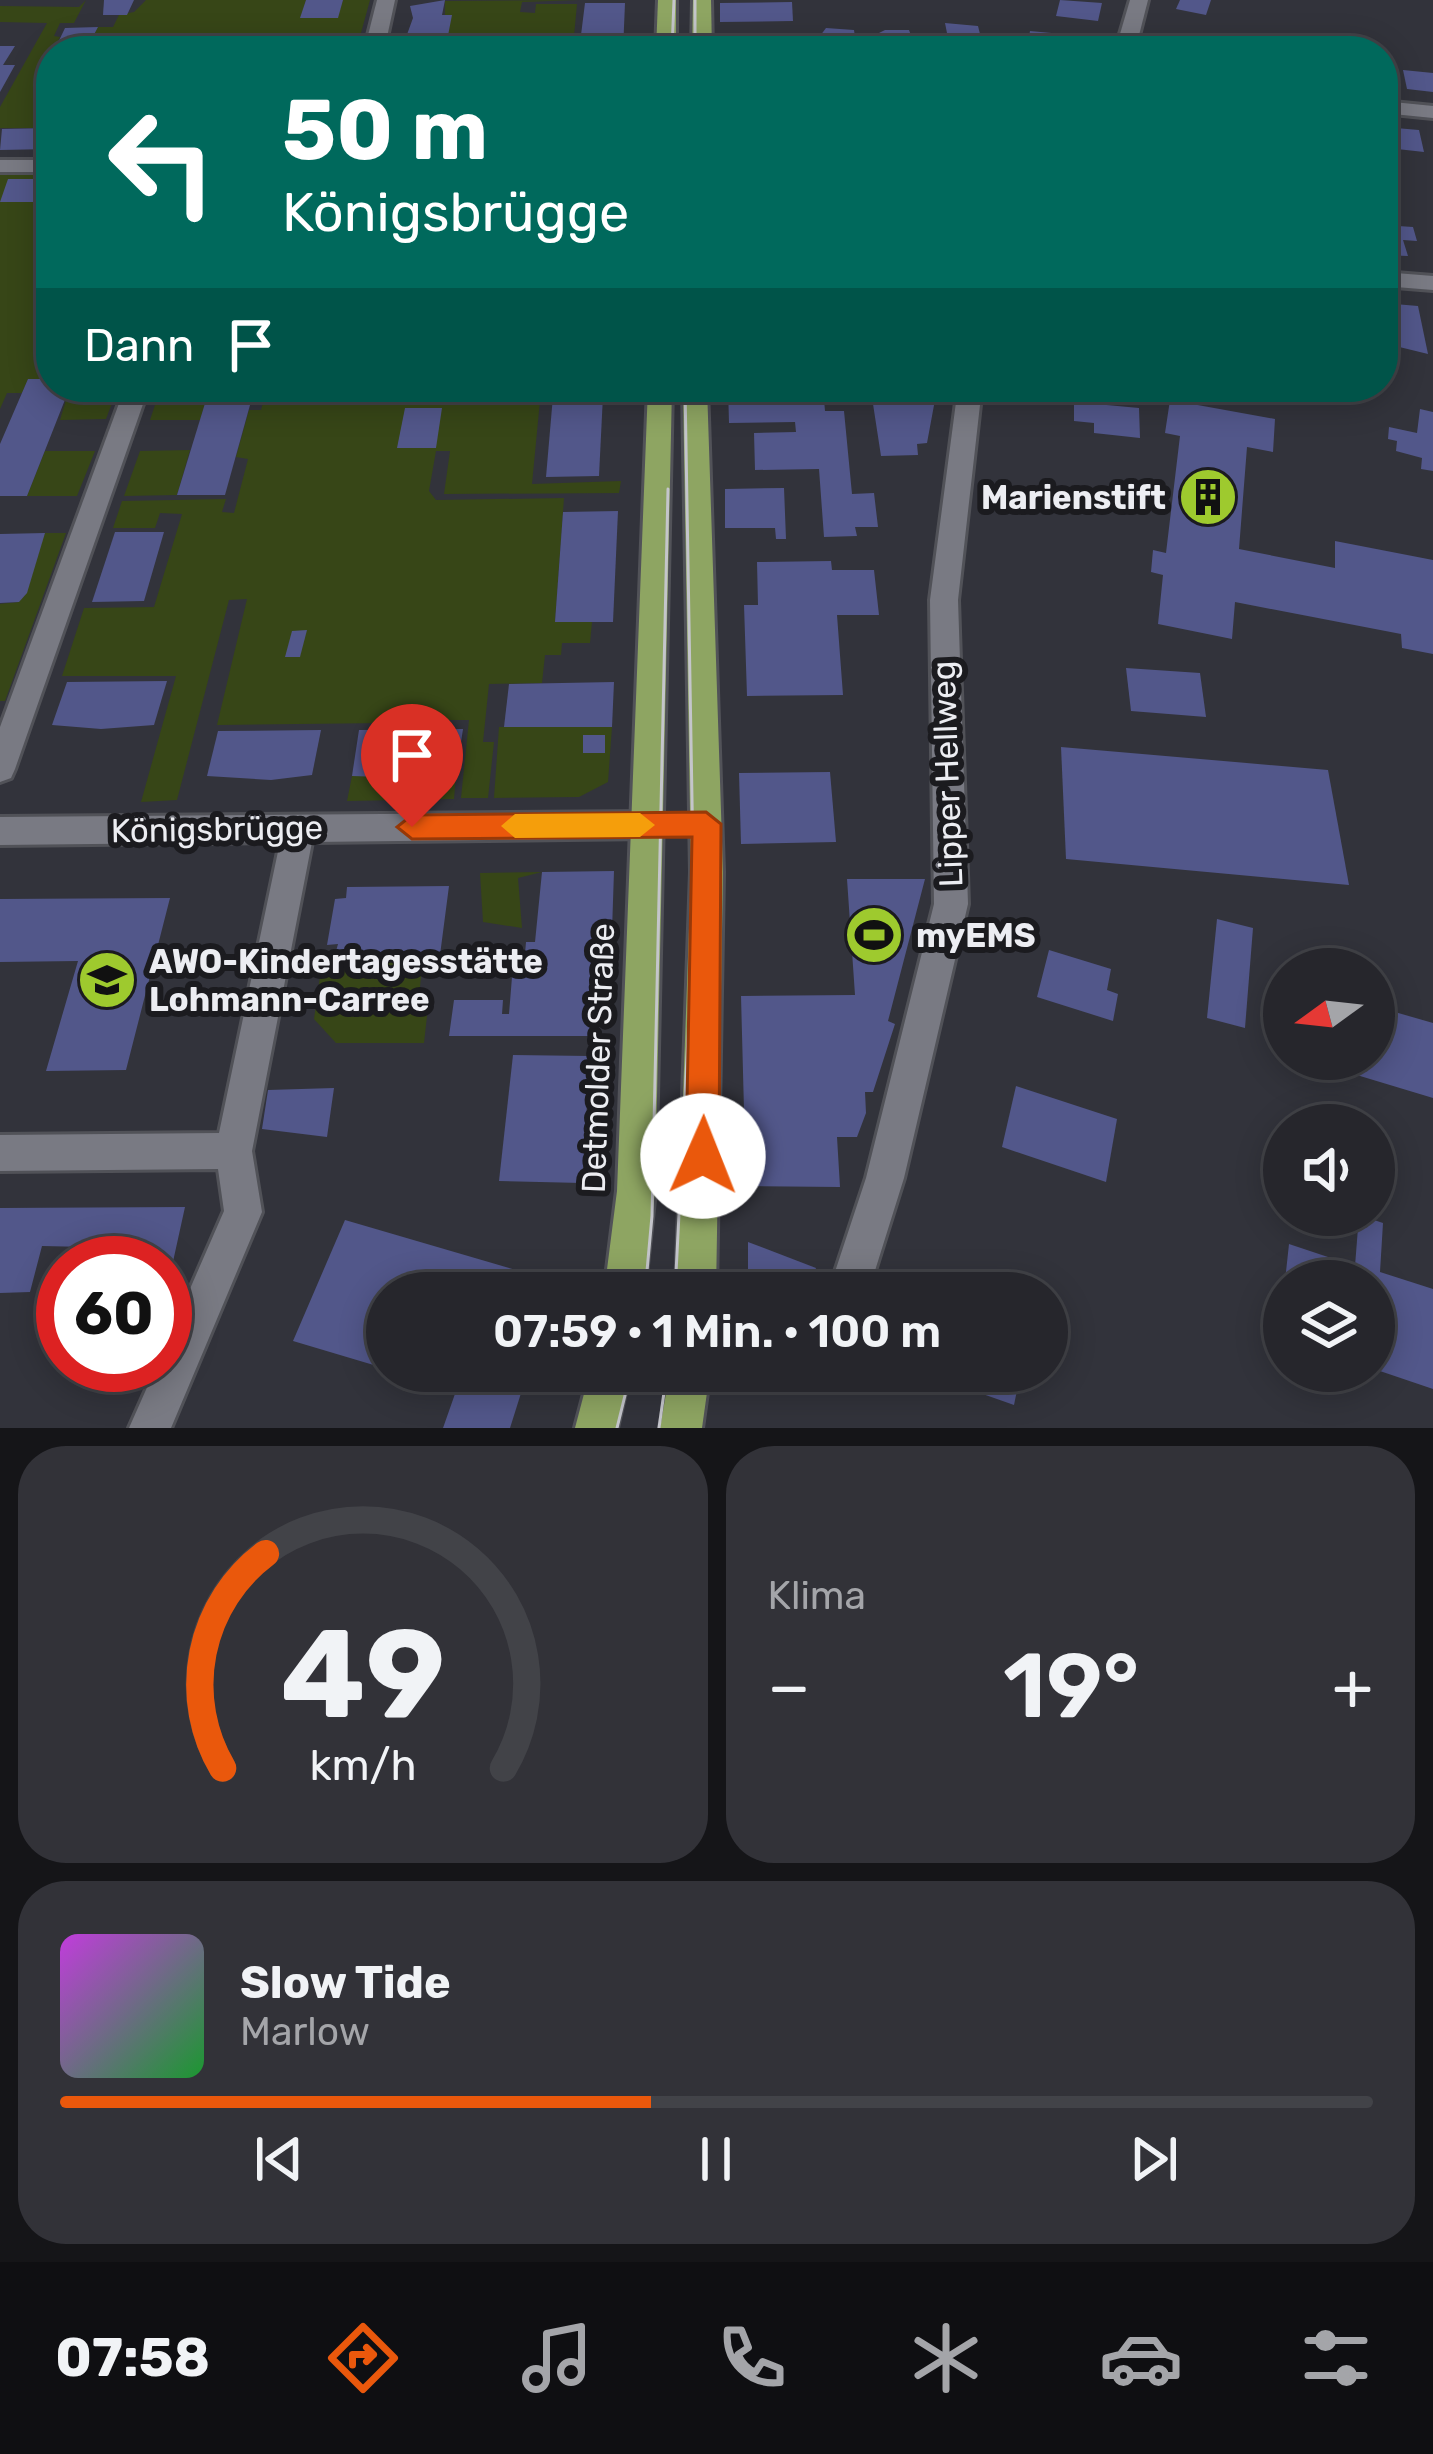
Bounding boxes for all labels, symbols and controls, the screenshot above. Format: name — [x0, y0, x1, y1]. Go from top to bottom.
text: 50 m — [282, 80, 488, 180]
icon: left — [84, 84, 240, 240]
text: Königsbrügge — [282, 181, 629, 245]
icon: arrive — [218, 312, 284, 378]
text: Dann — [84, 319, 194, 372]
building icon: Marienstift — [1177, 466, 1239, 528]
place label: Marienstift — [981, 478, 1166, 517]
street label: Lipper Hellweg — [924, 660, 970, 888]
pin — [361, 704, 463, 827]
icon: arrive — [379, 722, 445, 788]
street label: Königsbrügge — [111, 808, 323, 850]
sports icon: myEMS — [843, 904, 905, 966]
place label: myEMS — [916, 916, 1036, 955]
street label: Detmolder Straße — [574, 922, 622, 1194]
place label: AWO-Kindertagesstätte Lohmann-Carree — [149, 942, 543, 1019]
north arrow — [1263, 948, 1395, 1080]
map controls — [1263, 948, 1395, 1392]
school or university icon: AWO-Kindertagesstätte Lohmann-Carree — [76, 949, 138, 1011]
position arrow — [640, 1093, 766, 1219]
button: sound — [1263, 1104, 1395, 1236]
speed limit sign: 60 — [36, 1236, 192, 1392]
button: layers — [1263, 1260, 1395, 1392]
text: 07:59 · 1 Min. · 100 m — [493, 1305, 941, 1358]
text: Klima — [768, 1573, 866, 1619]
text: 49 — [280, 1600, 445, 1748]
text: 19° — [1003, 1633, 1139, 1740]
text: − — [768, 1647, 810, 1726]
text: + — [1332, 1647, 1373, 1726]
text: km/h — [309, 1739, 416, 1790]
text: Slow Tide — [240, 1956, 451, 2009]
text: Marlow — [240, 2009, 370, 2055]
icon: previous — [246, 2126, 312, 2192]
icon: pause — [683, 2126, 749, 2192]
icon: next — [1121, 2126, 1187, 2192]
icon: directions — [321, 2316, 405, 2400]
icon: music — [515, 2316, 599, 2400]
icon: phone — [710, 2316, 794, 2400]
icon: climate — [904, 2316, 988, 2400]
icon: car — [1099, 2316, 1183, 2400]
icon: filters — [1294, 2316, 1378, 2400]
text: 07:58 — [55, 2326, 210, 2390]

